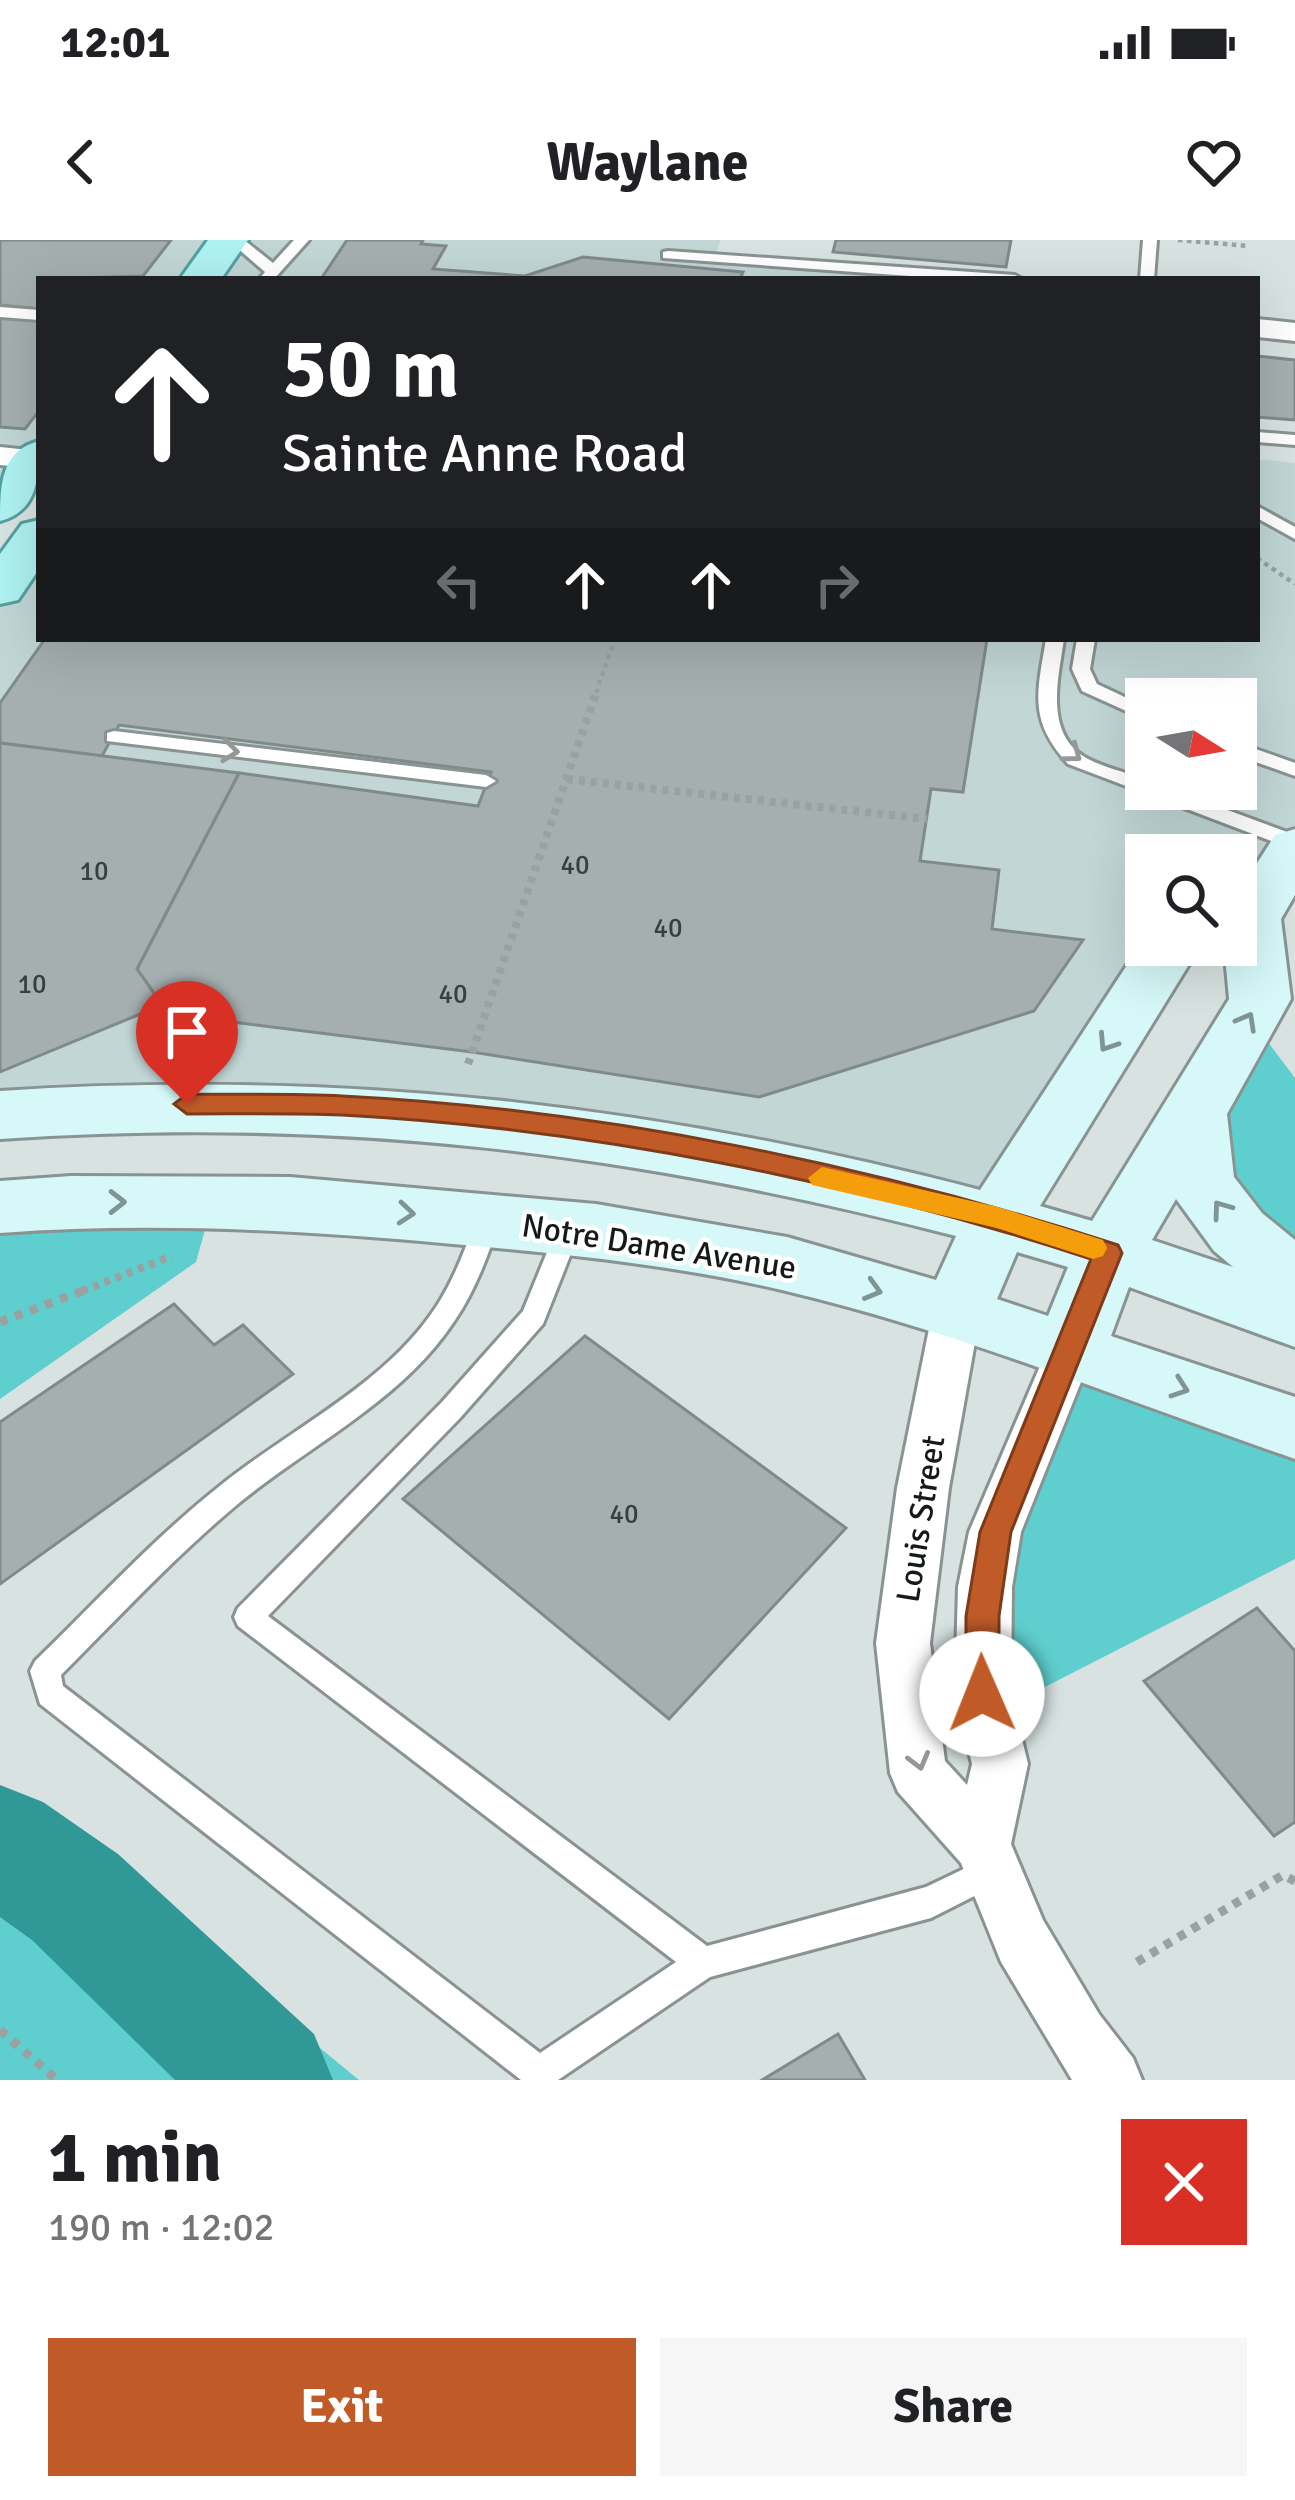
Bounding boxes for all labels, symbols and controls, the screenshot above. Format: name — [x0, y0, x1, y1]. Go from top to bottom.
text: 12:01 — [60, 15, 170, 70]
icon: back — [48, 129, 114, 195]
text: Waylane — [546, 129, 749, 196]
icon: heart — [1181, 129, 1247, 195]
text: 50 m — [282, 317, 459, 421]
icon: ahead — [84, 324, 240, 480]
text: Sainte Anne Road — [282, 420, 687, 487]
icon: left — [426, 552, 492, 618]
icon: ahead — [552, 552, 618, 618]
icon: ahead — [678, 552, 744, 618]
icon: right — [804, 552, 870, 618]
north arrow — [1125, 678, 1257, 810]
map controls — [1125, 678, 1257, 966]
one-way arrow — [221, 737, 240, 763]
one-way arrow — [1060, 739, 1082, 761]
button: search — [1125, 834, 1257, 966]
house number: 40 — [560, 849, 590, 882]
house number: 10 — [79, 855, 109, 888]
house number: 40 — [653, 912, 683, 945]
house number: 10 — [17, 968, 47, 1001]
house number: 40 — [438, 978, 468, 1011]
pin — [136, 981, 238, 1104]
icon: arrive — [154, 999, 220, 1065]
one-way arrow — [1233, 1012, 1256, 1034]
one-way arrow — [1100, 1029, 1122, 1051]
one-way arrow — [109, 1189, 127, 1215]
one-way arrow — [397, 1200, 416, 1226]
one-way arrow — [1213, 1201, 1235, 1222]
street label: Notre Dame Avenue — [519, 1205, 799, 1289]
one-way arrow — [862, 1276, 883, 1301]
one-way arrow — [1168, 1374, 1189, 1398]
street label: Louis Street — [888, 1433, 954, 1605]
house number: 40 — [609, 1498, 639, 1531]
position arrow — [919, 1631, 1045, 1757]
one-way arrow — [905, 1750, 930, 1770]
text: 1 min — [48, 2113, 222, 2202]
button: close — [1121, 2119, 1247, 2245]
text: 190 m · 12:02 — [48, 2203, 275, 2251]
button: Exit — [48, 2338, 636, 2476]
button: Share — [660, 2338, 1247, 2476]

